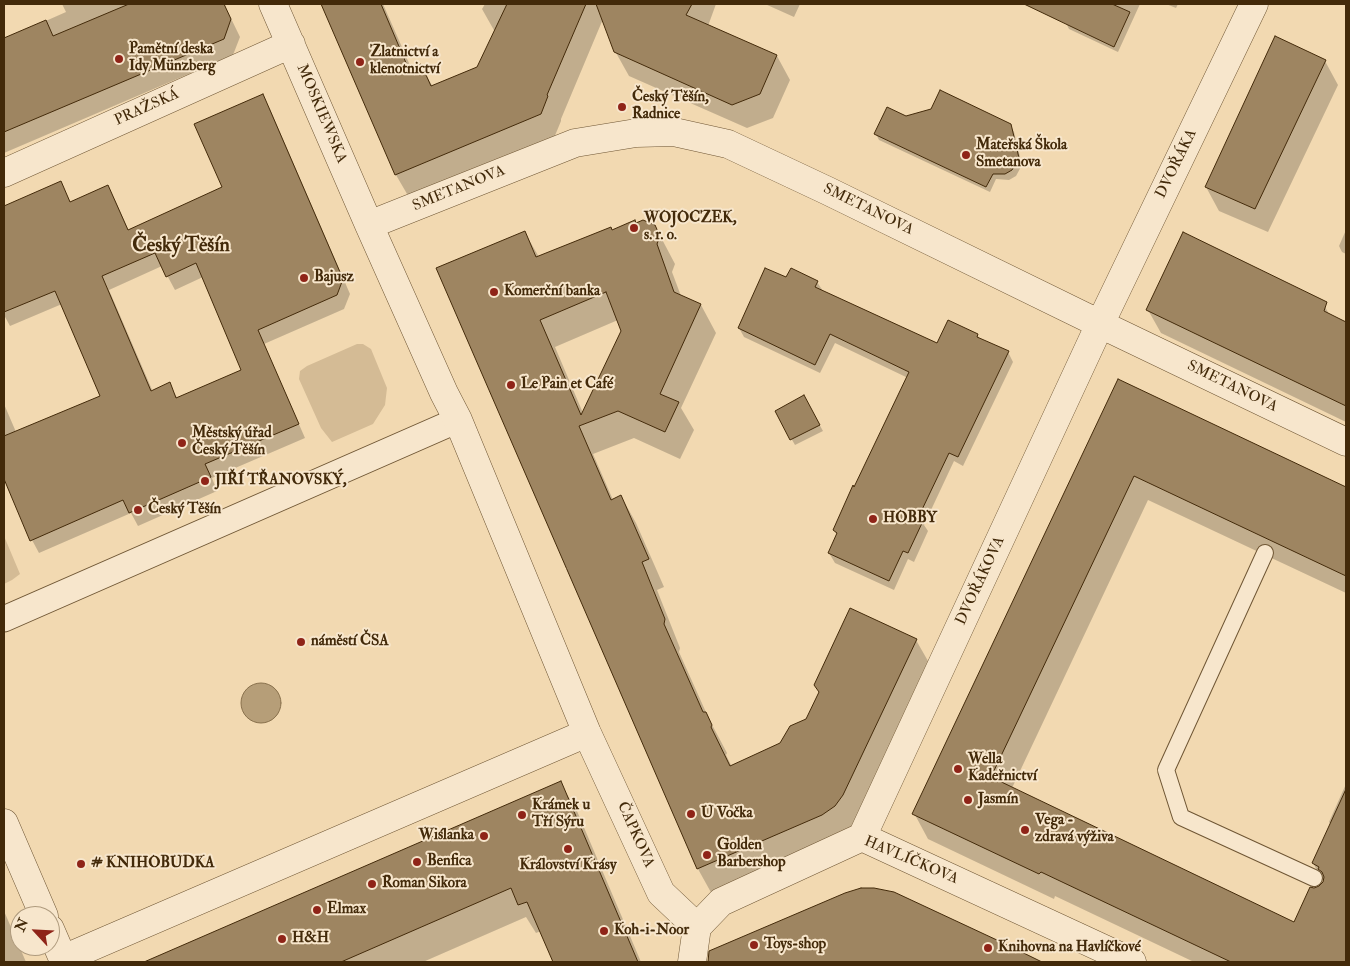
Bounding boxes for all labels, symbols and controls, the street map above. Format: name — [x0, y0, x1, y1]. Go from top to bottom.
place label: Pamětní deska Idy Münzberg — [129, 41, 216, 76]
place label: Zlatnictví a klenotnictví — [370, 44, 440, 79]
marker: Pamětní deska Idy Münzberg — [113, 53, 125, 65]
marker: Zlatnictví a klenotnictví — [354, 56, 366, 68]
street label: MOSKIEWSKA — [292, 62, 350, 166]
street label: PRAŽSKÁ — [112, 86, 182, 130]
place label: Český Těšín, Radnice — [632, 89, 709, 124]
marker: Český Těšín, Radnice — [616, 101, 628, 113]
street label: DVOŘÁKA — [1153, 127, 1201, 201]
place label: Mateřská Škola Smetanova — [976, 137, 1067, 172]
marker: Mateřská Škola Smetanova — [960, 149, 972, 161]
street label: SMETANOVA — [410, 162, 508, 216]
street label: SMETANOVA — [820, 180, 916, 240]
place label: WOJOCZEK, s. r. o. — [644, 210, 737, 245]
marker: WOJOCZEK, s. r. o. — [628, 222, 640, 234]
district label: Český Těšín — [132, 235, 230, 259]
place label: Bajusz — [314, 269, 354, 287]
marker: Bajusz — [298, 272, 310, 284]
place label: Komerční banka — [504, 283, 600, 301]
marker: Komerční banka — [488, 286, 500, 298]
street label: SMETANOVA — [1184, 357, 1280, 417]
place label: Le Pain et Café — [521, 376, 613, 394]
marker: Le Pain et Café — [505, 379, 517, 391]
place label: Městský úřad Český Těšín — [192, 425, 272, 460]
marker: Městský úřad Český Těšín — [176, 437, 188, 449]
place label: JIŘÍ TŘANOVSKÝ, — [215, 472, 347, 490]
marker: JIŘÍ TŘANOVSKÝ, — [199, 475, 211, 487]
place label: Český Těšín — [148, 501, 221, 519]
marker: Český Těšín — [132, 504, 144, 516]
place label: HOBBY — [883, 510, 937, 528]
marker: HOBBY — [867, 513, 879, 525]
street label: DVOŘÁKOVA — [953, 534, 1009, 628]
place label: náměstí ČSA — [311, 633, 389, 651]
marker: náměstí ČSA — [295, 636, 307, 648]
place label: Wella Kadeřnictví — [968, 751, 1037, 786]
marker: Wella Kadeřnictví — [952, 763, 964, 775]
place label: Jasmín — [978, 791, 1018, 809]
marker: Jasmín — [962, 794, 974, 806]
place label: Krámek u Tří Sýru — [532, 797, 590, 832]
street label: ČAPKOVA — [612, 799, 658, 871]
place label: U Vočka — [701, 805, 753, 823]
marker: U Vočka — [685, 808, 697, 820]
marker: Krámek u Tří Sýru — [516, 809, 528, 821]
place label: Vega - zdravá výživa — [1035, 812, 1114, 847]
marker: Vega - zdravá výživa — [1019, 824, 1031, 836]
place label: Wiślanka — [419, 827, 474, 845]
marker: Wiślanka — [478, 830, 490, 842]
street label: HAVLÍČKOVA — [861, 833, 961, 889]
place label: Golden Barbershop — [717, 837, 786, 872]
marker: Království Krásy — [562, 843, 574, 855]
marker: Golden Barbershop — [701, 849, 713, 861]
place label: Benfica — [427, 853, 471, 871]
place label: # KNIHOBUDKA — [91, 855, 215, 873]
marker: Benfica — [411, 856, 423, 868]
place label: Království Krásy — [519, 857, 617, 875]
marker: # KNIHOBUDKA — [75, 858, 87, 870]
place label: Roman Sikora — [382, 875, 467, 893]
marker: Roman Sikora — [366, 878, 378, 890]
place label: Elmax — [327, 901, 366, 919]
marker: Elmax — [311, 904, 323, 916]
north arrow — [10, 906, 60, 956]
text: N — [12, 916, 32, 934]
place label: Koh-i-Noor — [614, 922, 689, 940]
marker: Koh-i-Noor — [598, 925, 610, 937]
place label: H&H — [292, 930, 329, 948]
marker: H&H — [276, 933, 288, 945]
place label: Toys-shop — [764, 936, 826, 954]
marker: Toys-shop — [748, 939, 760, 951]
place label: Knihovna na Havlíčkové — [998, 939, 1141, 957]
marker: Knihovna na Havlíčkové — [982, 942, 994, 954]

